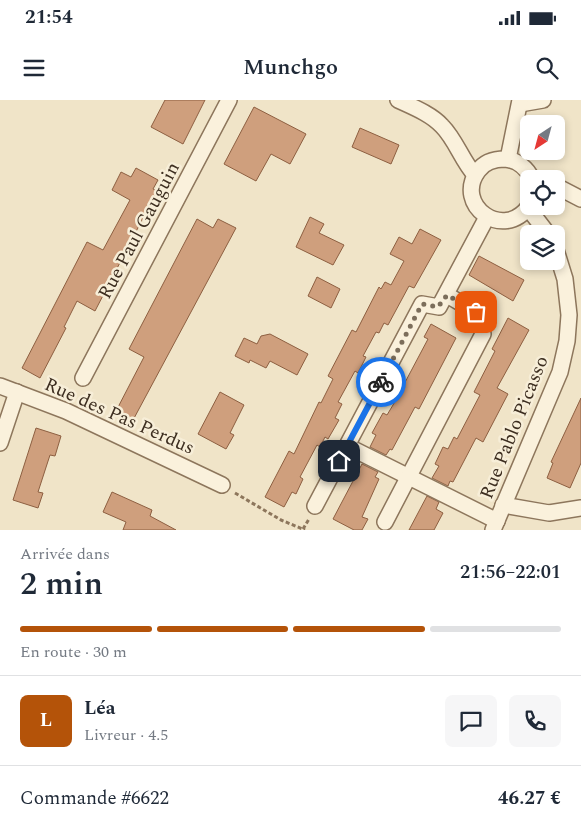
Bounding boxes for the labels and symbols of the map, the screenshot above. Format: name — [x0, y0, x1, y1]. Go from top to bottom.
north arrow — [520, 115, 565, 160]
street label: Rue Paul Gauguin — [91, 157, 188, 305]
pin — [455, 291, 497, 333]
street label: Rue Pablo Picasso — [472, 352, 556, 504]
courier — [356, 357, 406, 407]
street label: Rue des Pas Perdus — [40, 370, 199, 463]
pin — [318, 440, 360, 482]

